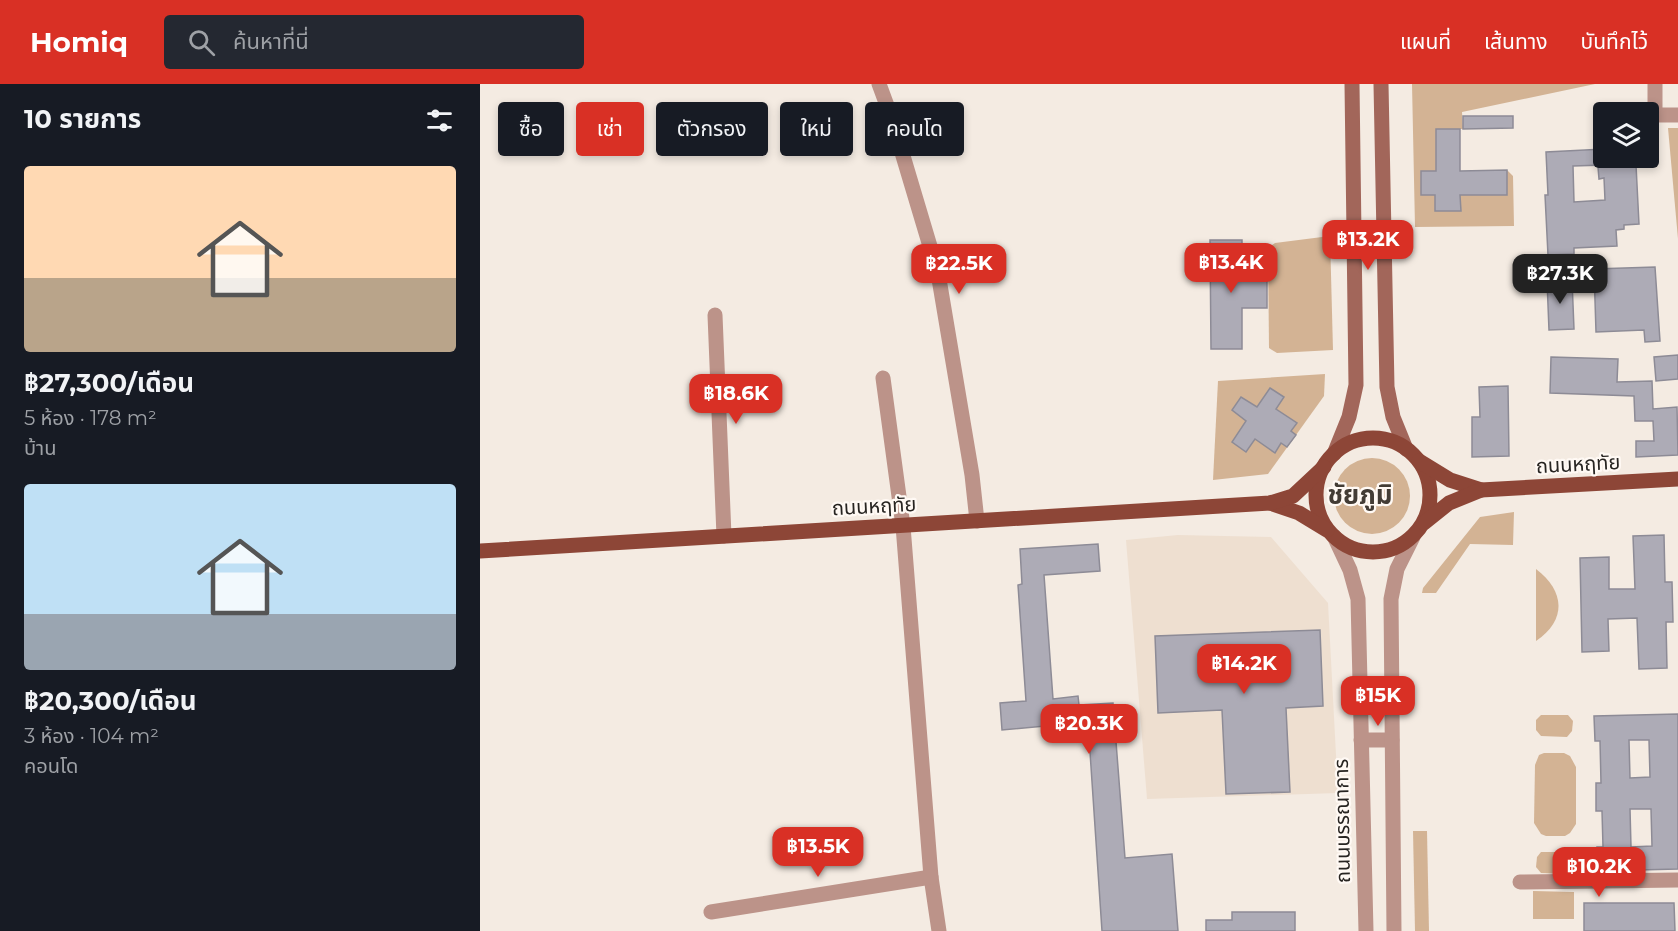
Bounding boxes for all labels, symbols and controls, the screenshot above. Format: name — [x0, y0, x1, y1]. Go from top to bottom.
search box — [164, 15, 584, 69]
text: Homiq — [30, 25, 128, 59]
icon: search — [185, 26, 218, 59]
text: ค้นหาที่นี่ — [233, 28, 309, 55]
text: แผนที่ — [1400, 29, 1451, 54]
text: เส้นทาง — [1484, 29, 1548, 54]
text: บันทึกไว้ — [1581, 29, 1648, 54]
chip: ซื้อ — [498, 102, 564, 156]
chip: เช่า — [576, 102, 644, 156]
chip: ตัวกรอง — [656, 102, 768, 156]
chip: ใหม่ — [780, 102, 853, 156]
chip: คอนโด — [865, 102, 964, 156]
map controls — [1593, 102, 1659, 168]
button: layers — [1593, 102, 1659, 168]
text: 10 รายการ — [24, 103, 141, 135]
icon: filters — [423, 104, 456, 137]
icon: home — [186, 205, 294, 313]
pin: ฿13.2K — [1319, 220, 1417, 271]
text: ฿13.2K — [1336, 227, 1400, 251]
pin: ฿13.4K — [1182, 243, 1280, 294]
pin: ฿22.5K — [910, 244, 1008, 295]
text: ฿13.4K — [1198, 250, 1264, 274]
text: ฿22.5K — [925, 251, 993, 275]
pin: ฿27.3K — [1511, 254, 1609, 305]
text: ฿27.3K — [1527, 261, 1593, 285]
text: ฿27,300/เดือน — [24, 367, 194, 399]
pin: ฿18.6K — [687, 374, 785, 425]
text: ฿18.6K — [703, 381, 769, 405]
text: 5 ห้อง · 178 m² — [24, 406, 156, 430]
text: บ้าน — [24, 436, 56, 460]
street label: ถนนหฤทัย — [1535, 450, 1621, 478]
district label: ชัยภูมิ — [1327, 479, 1393, 511]
street label: ถนนหฤทัย — [831, 492, 917, 520]
icon: home — [186, 523, 294, 631]
pin: ฿14.2K — [1195, 644, 1293, 695]
text: ฿14.2K — [1211, 651, 1277, 675]
pin: ฿15K — [1342, 676, 1414, 727]
text: ฿15K — [1355, 683, 1401, 707]
text: ฿20,300/เดือน — [24, 685, 197, 717]
pin: ฿20.3K — [1040, 704, 1138, 755]
text: ฿20.3K — [1055, 711, 1123, 735]
text: 3 ห้อง · 104 m² — [24, 724, 159, 748]
text: คอนโด — [24, 754, 78, 778]
street label: ถนนบรรณาการ — [1329, 759, 1355, 883]
pin: ฿13.5K — [769, 827, 867, 878]
text: ฿13.5K — [786, 834, 850, 858]
pin: ฿10.2K — [1550, 847, 1648, 898]
text: ฿10.2K — [1567, 854, 1631, 878]

